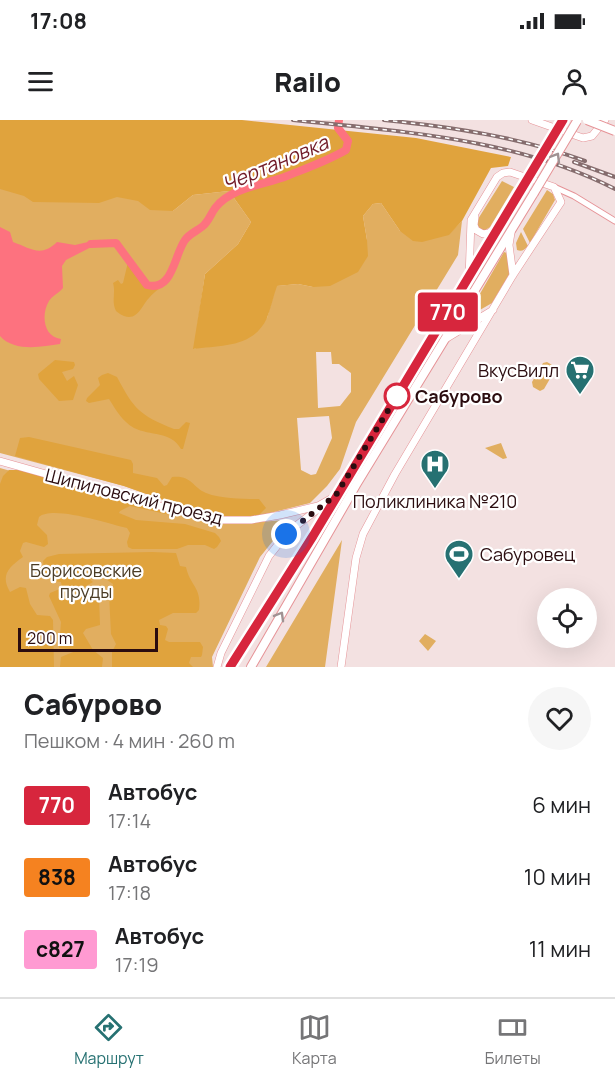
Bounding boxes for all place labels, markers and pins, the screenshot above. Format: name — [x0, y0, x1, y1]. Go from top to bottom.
supermarket icon: ВкусВилл — [564, 354, 596, 396]
place label: ВкусВилл — [478, 358, 559, 382]
marker: Сабурово — [384, 383, 410, 409]
place label: Сабурово — [415, 384, 503, 408]
hospital icon: Поликлиника №210 — [419, 448, 451, 490]
place label: Поликлиника №210 — [353, 489, 517, 513]
sports icon: Сабуровец — [443, 538, 475, 580]
place label: Сабуровец — [480, 542, 575, 566]

